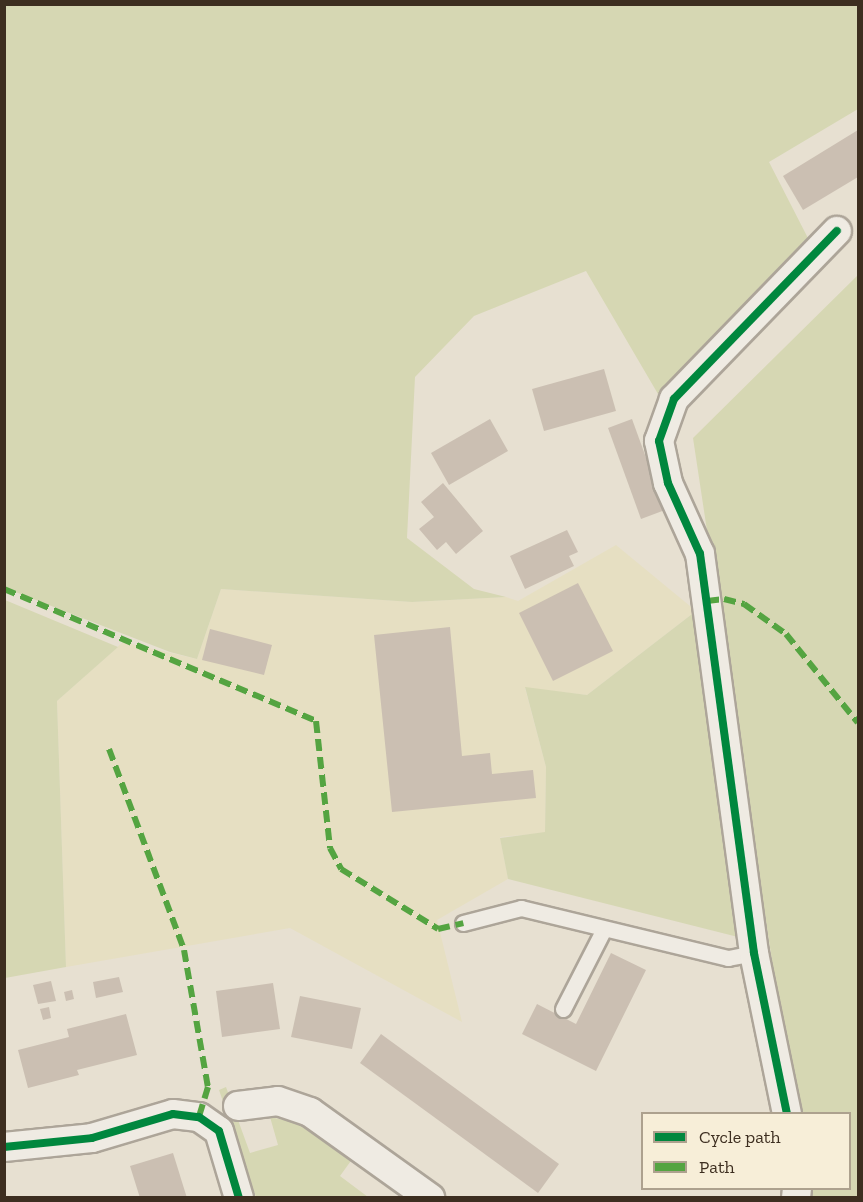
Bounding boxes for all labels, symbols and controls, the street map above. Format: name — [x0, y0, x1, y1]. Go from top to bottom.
legend — [641, 1112, 851, 1190]
text: Cycle path — [699, 1126, 781, 1148]
text: Path — [699, 1156, 735, 1178]

